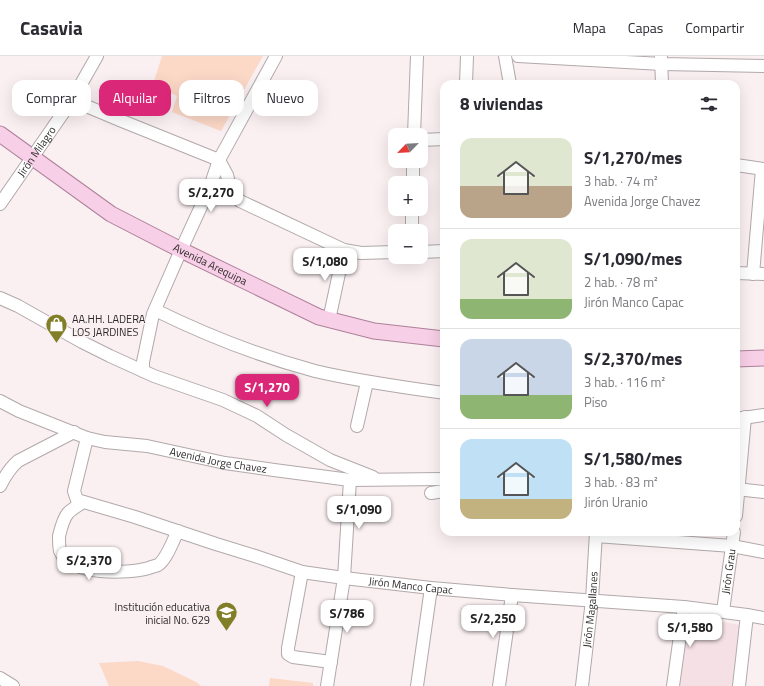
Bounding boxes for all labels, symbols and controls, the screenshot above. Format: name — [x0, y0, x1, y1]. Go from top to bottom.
text: Casavia — [20, 13, 83, 42]
text: Mapa — [573, 17, 606, 38]
text: Capas — [628, 17, 663, 38]
text: Compartir — [685, 17, 744, 38]
chip: Comprar — [12, 80, 91, 116]
chip: Alquilar — [99, 80, 171, 116]
chip: Filtros — [179, 80, 244, 116]
chip: Nuevo — [252, 80, 318, 116]
text: 8 viviendas — [460, 91, 543, 117]
icon: filters — [698, 93, 720, 115]
street label: Jirón Milagro — [13, 123, 60, 180]
north arrow — [388, 128, 428, 168]
map controls — [388, 128, 428, 264]
text: S/1,270/mes — [584, 145, 682, 171]
icon: home — [492, 154, 540, 202]
text: 3 hab. · 74 m² — [584, 171, 658, 191]
button: + — [388, 176, 428, 216]
pin: S/2,270 — [174, 179, 248, 213]
text: S/2,270 — [188, 182, 234, 202]
text: Avenida Jorge Chavez — [584, 191, 700, 211]
button: − — [388, 224, 428, 264]
street label: Avenida Arequipa — [170, 239, 250, 289]
text: S/1,090/mes — [584, 246, 682, 272]
pin: S/1,080 — [288, 248, 362, 282]
text: S/1,080 — [302, 251, 348, 271]
icon: home — [492, 255, 540, 303]
text: 2 hab. · 78 m² — [584, 272, 658, 292]
text: Jirón Manco Capac — [584, 292, 684, 312]
place label: AA.HH. LADERA LOS JARDINES — [72, 311, 146, 340]
shop icon: AA.HH. LADERA LOS JARDINES — [44, 312, 70, 345]
text: S/2,370/mes — [584, 346, 682, 372]
icon: home — [492, 355, 540, 403]
text: 3 hab. · 116 m² — [584, 372, 665, 392]
pin: S/1,270 — [230, 374, 304, 408]
text: S/1,270 — [244, 377, 290, 397]
text: Piso — [584, 392, 607, 412]
street label: Avenida Jorge Chavez — [168, 443, 268, 477]
text: S/1,580/mes — [584, 446, 682, 472]
icon: home — [492, 455, 540, 503]
text: 3 hab. · 83 m² — [584, 472, 658, 492]
text: Jirón Uranio — [584, 492, 648, 512]
pin: S/1,090 — [322, 496, 396, 530]
text: S/1,090 — [336, 499, 382, 519]
pin: S/2,370 — [52, 547, 126, 581]
street label: Jirón Grau — [717, 548, 740, 595]
text: S/2,370 — [66, 550, 112, 570]
street label: Jirón Magallanes — [579, 571, 602, 648]
street label: Jirón Manco Capac — [368, 573, 454, 598]
place label: Institución educativa inicial No. 629 — [114, 599, 210, 628]
school or university icon: Institución educativa inicial No. 629 — [213, 600, 239, 633]
pin: S/786 — [319, 600, 375, 634]
text: S/786 — [330, 603, 364, 623]
pin: S/2,250 — [456, 605, 530, 639]
text: S/2,250 — [470, 608, 516, 628]
pin: S/1,580 — [653, 614, 727, 648]
text: S/1,580 — [667, 617, 713, 637]

